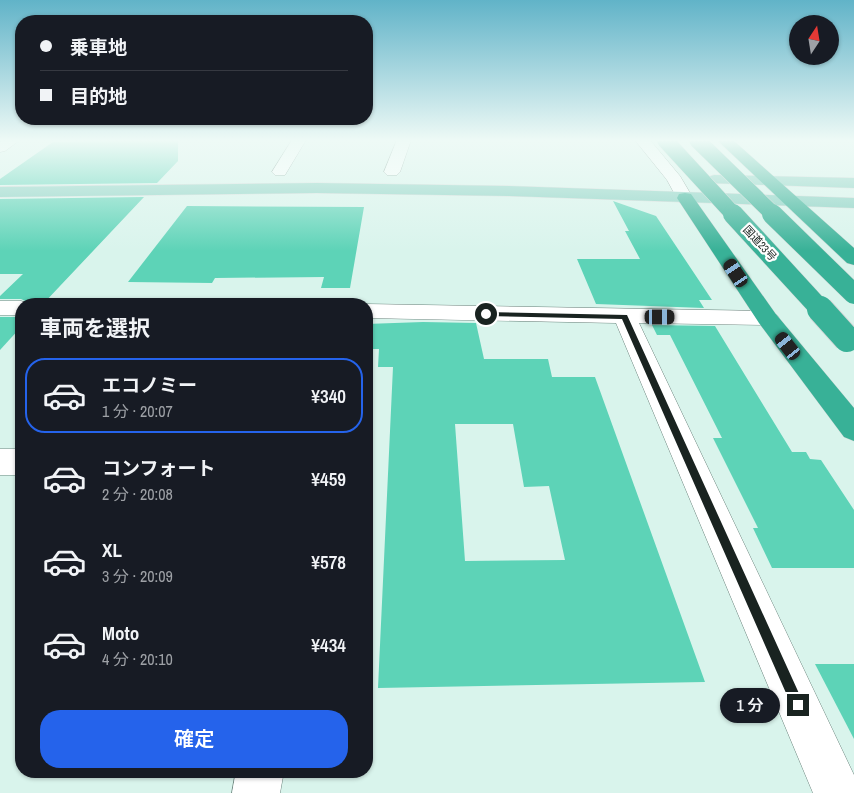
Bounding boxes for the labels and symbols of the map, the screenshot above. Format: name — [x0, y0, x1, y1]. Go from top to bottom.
north arrow — [789, 15, 839, 65]
street label: 国道23号 — [740, 222, 780, 264]
car — [721, 256, 750, 290]
route start — [475, 303, 497, 325]
car — [645, 310, 675, 325]
car — [772, 330, 803, 362]
callout: 1 分 — [720, 688, 780, 722]
route end — [787, 694, 809, 716]

